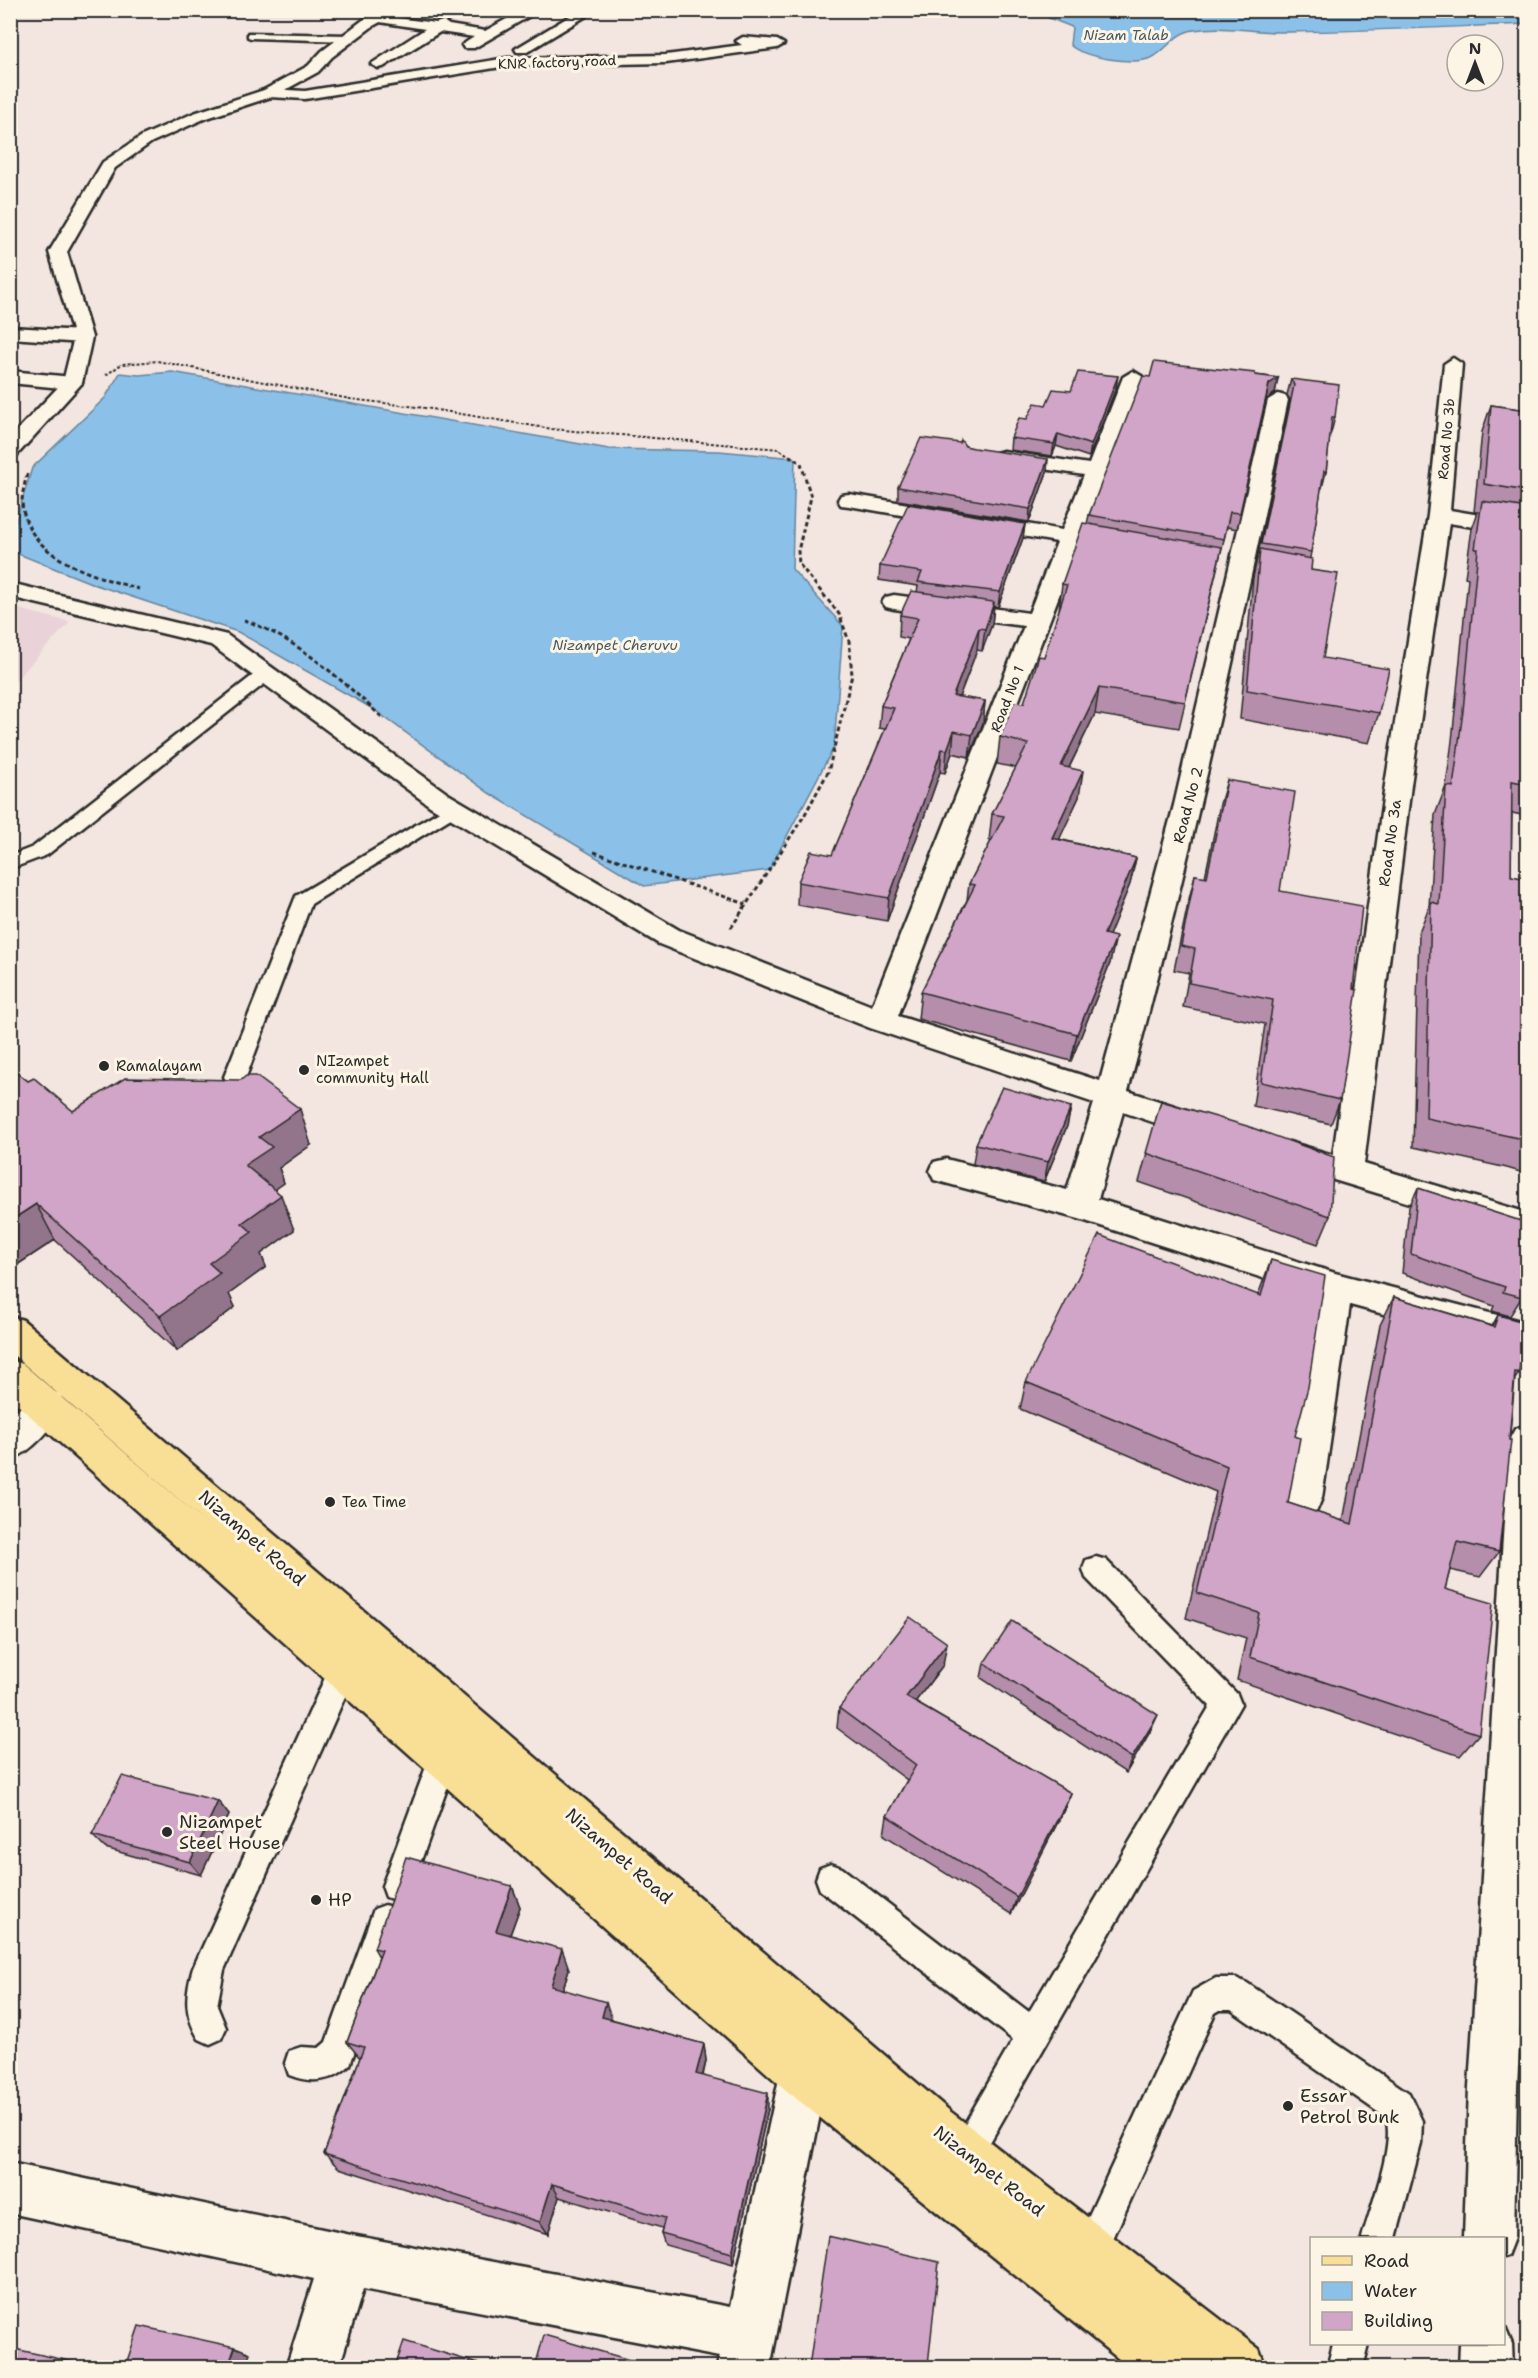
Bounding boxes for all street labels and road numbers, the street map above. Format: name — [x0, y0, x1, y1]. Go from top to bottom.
street label: KNR factory road — [497, 51, 617, 73]
street label: Road No 3b — [1433, 398, 1459, 480]
street label: Road No 1 — [986, 663, 1028, 735]
street label: Road No 2 — [1168, 764, 1208, 846]
street label: Road No 3a — [1374, 798, 1406, 888]
street label: Nizampet Road — [193, 1485, 311, 1591]
street label: Nizampet Road — [560, 1803, 678, 1909]
street label: Nizampet Road — [929, 2120, 1049, 2222]

